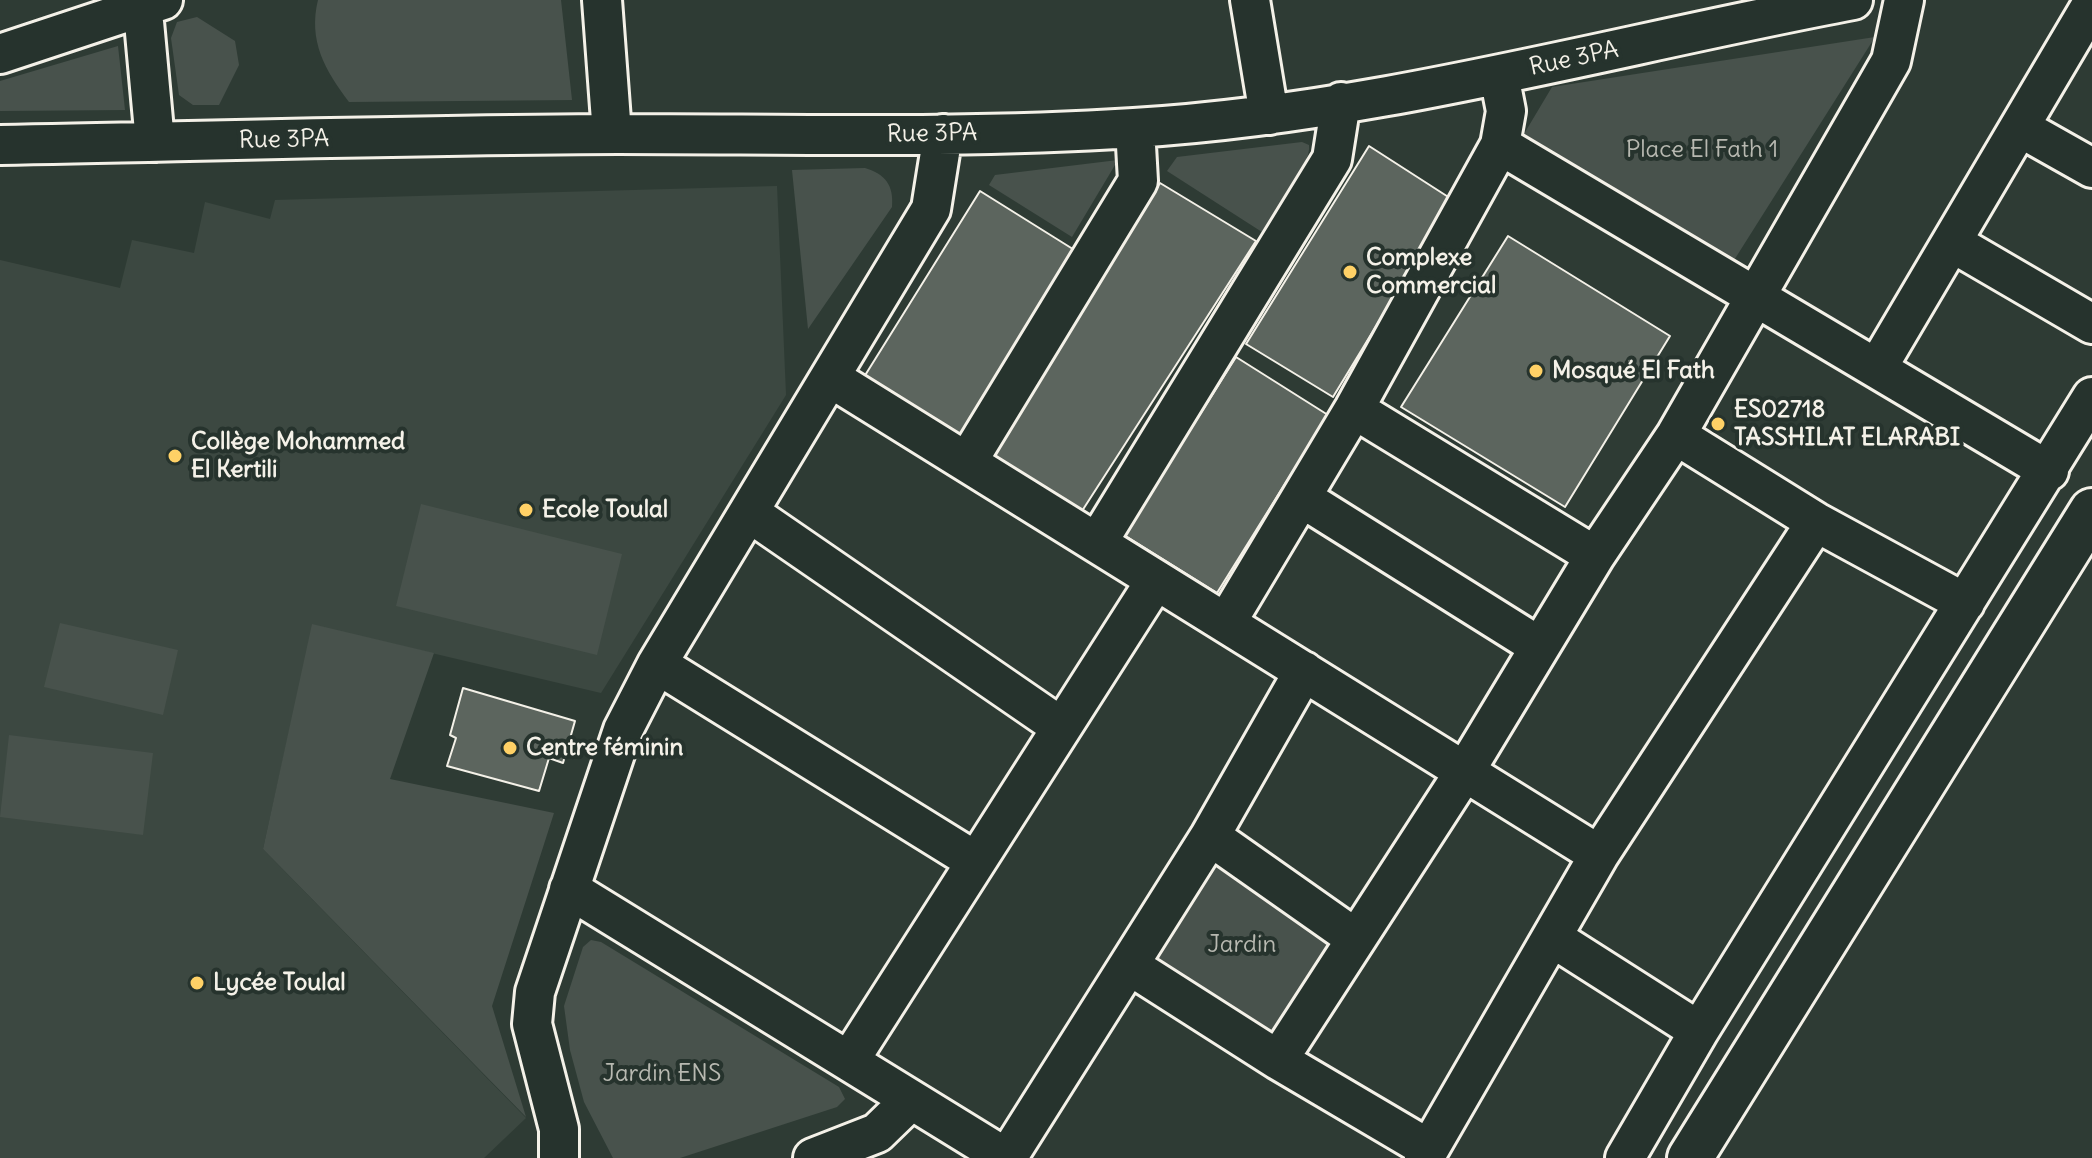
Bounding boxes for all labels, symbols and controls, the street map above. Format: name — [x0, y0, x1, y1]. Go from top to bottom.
street label: Rue 3PA — [1527, 36, 1621, 82]
street label: Rue 3PA — [887, 119, 977, 149]
street label: Rue 3PA — [239, 125, 329, 155]
park label: Place El Fath 1 — [1626, 136, 1778, 164]
place label: Complexe Commercial — [1366, 244, 1496, 300]
marker: Complexe Commercial — [1341, 263, 1359, 281]
place label: Mosqué El Fath — [1552, 357, 1715, 385]
marker: Mosqué El Fath — [1527, 362, 1545, 380]
place label: ES02718 TASSHILAT ELARABI — [1734, 396, 1960, 452]
marker: ES02718 TASSHILAT ELARABI — [1709, 415, 1727, 433]
place label: Collège Mohammed El Kertili — [191, 428, 405, 484]
marker: Collège Mohammed El Kertili — [166, 447, 184, 465]
place label: Ecole Toulal — [542, 496, 668, 524]
marker: Ecole Toulal — [517, 501, 535, 519]
place label: Centre féminin — [526, 734, 683, 762]
marker: Centre féminin — [501, 739, 519, 757]
park label: Jardin — [1208, 931, 1276, 959]
place label: Lycée Toulal — [213, 969, 346, 997]
marker: Lycée Toulal — [188, 974, 206, 992]
park label: Jardin ENS — [603, 1060, 721, 1088]

